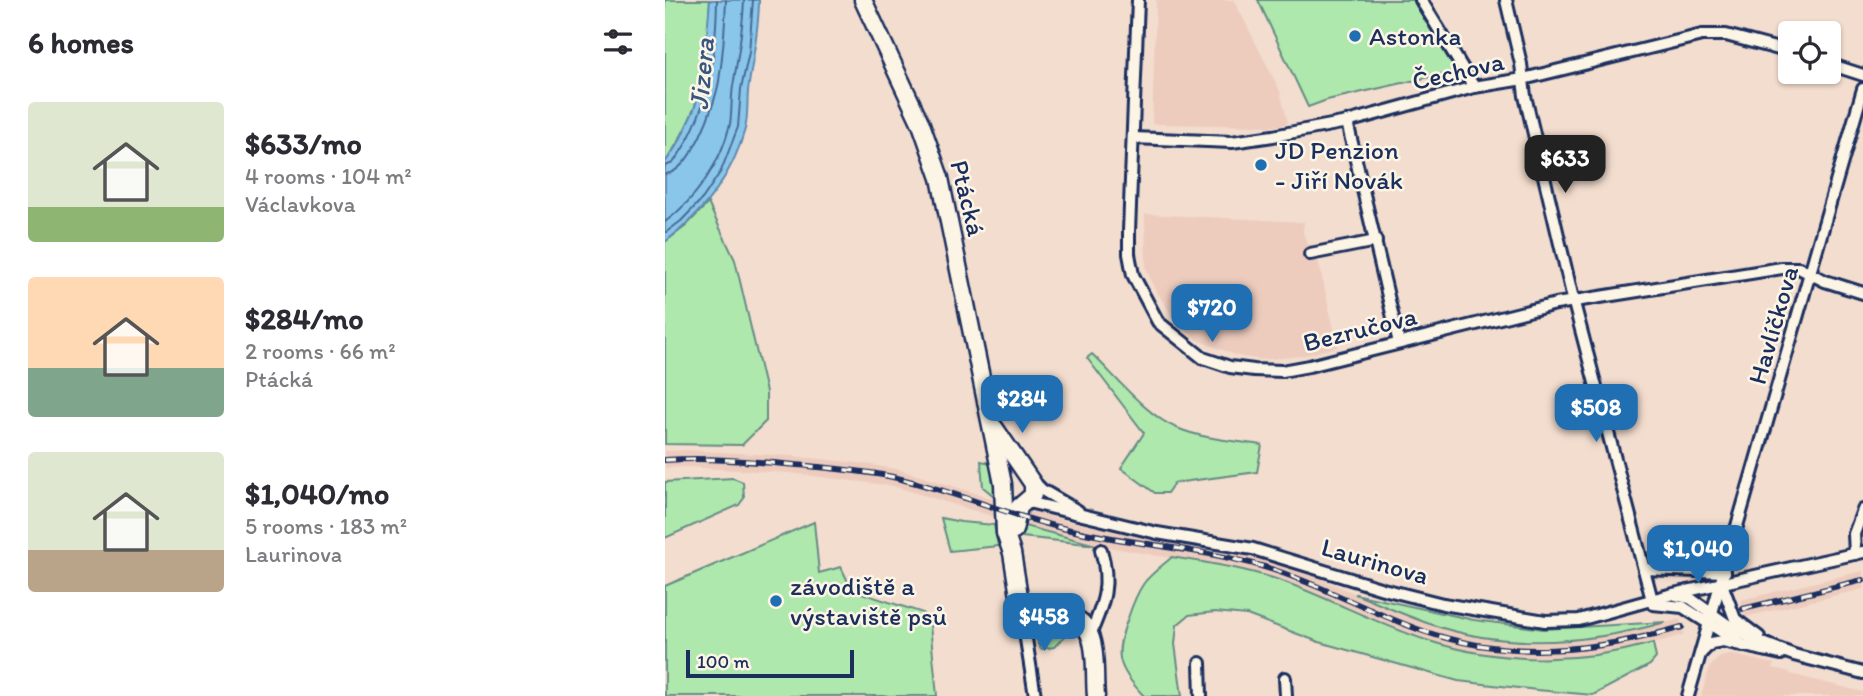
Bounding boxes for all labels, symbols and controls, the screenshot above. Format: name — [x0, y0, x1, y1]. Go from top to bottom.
place label: Astonka — [1369, 20, 1461, 52]
map controls — [1778, 21, 1841, 84]
button: locate — [1778, 21, 1841, 84]
icon: filters — [599, 23, 637, 61]
text: 6 homes — [28, 24, 134, 61]
marker: Astonka — [1347, 28, 1363, 44]
water label: Jizera — [681, 36, 721, 111]
street label: Čechova — [1409, 45, 1508, 97]
text: $633/mo — [245, 125, 362, 162]
icon: home — [84, 130, 168, 214]
place label: JD Penzion - Jiří Novák — [1275, 134, 1403, 196]
pin: $633 — [1524, 136, 1606, 195]
text: $633 — [1541, 144, 1589, 172]
street label: Ptácká — [943, 157, 993, 240]
marker: JD Penzion - Jiří Novák — [1253, 157, 1269, 173]
text: 4 rooms · 104 m² — [245, 162, 412, 190]
text: Václavkova — [245, 190, 356, 218]
street label: Havlíčkova — [1741, 262, 1805, 388]
pin: $720 — [1171, 284, 1253, 344]
text: $720 — [1187, 293, 1237, 321]
street label: Bezručova — [1300, 299, 1421, 359]
text: $284/mo — [245, 300, 364, 337]
icon: home — [84, 305, 168, 389]
text: 2 rooms · 66 m² — [245, 337, 396, 365]
text: Ptácká — [245, 365, 313, 393]
pin: $284 — [981, 376, 1063, 435]
text: $284 — [997, 384, 1047, 412]
pin: $508 — [1555, 384, 1637, 444]
text: $508 — [1571, 393, 1621, 421]
text: $1,040/mo — [245, 475, 389, 512]
icon: home — [84, 480, 168, 564]
text: 5 rooms · 183 m² — [245, 512, 407, 540]
pin: $1,040 — [1641, 526, 1755, 585]
street label: Laurinova — [1318, 530, 1432, 592]
text: $1,040 — [1663, 534, 1733, 562]
text: Laurinova — [245, 540, 342, 568]
place label: závodiště a výstaviště psů — [790, 570, 947, 632]
marker: závodiště a výstaviště psů — [768, 593, 784, 609]
pin: $458 — [1003, 594, 1085, 653]
text: $458 — [1019, 602, 1069, 630]
scale bar — [686, 647, 854, 679]
text: 100 m — [697, 650, 749, 673]

